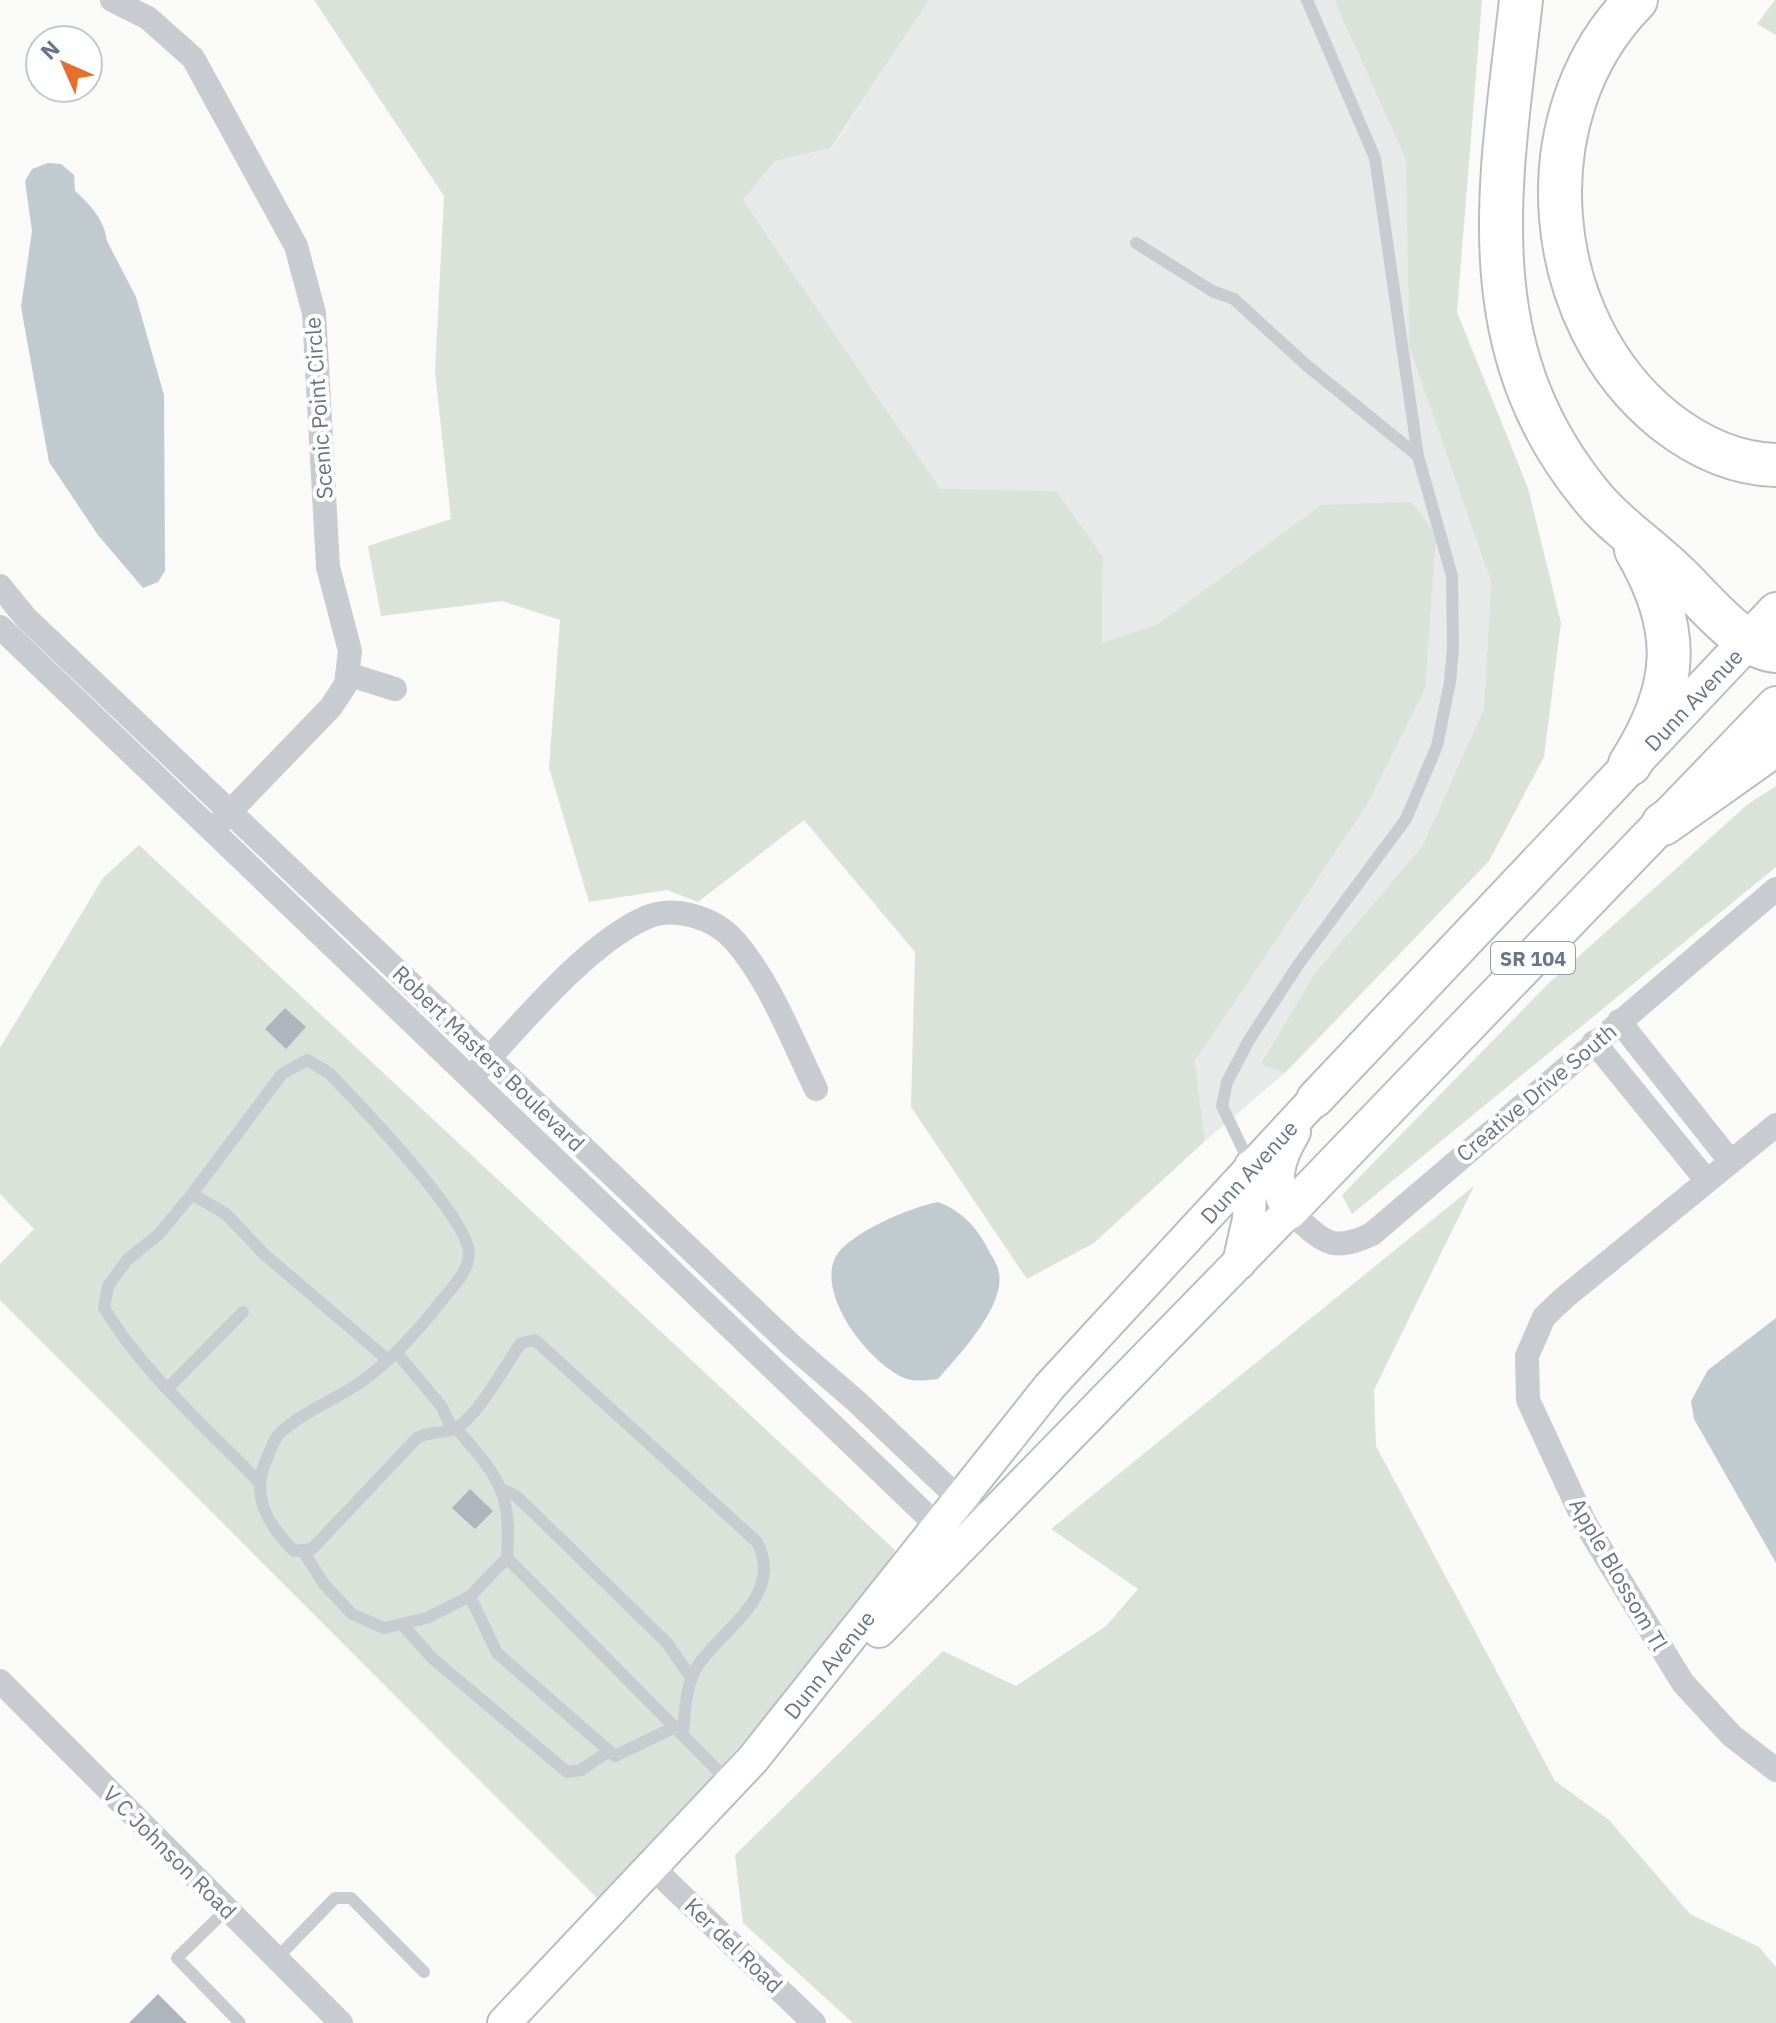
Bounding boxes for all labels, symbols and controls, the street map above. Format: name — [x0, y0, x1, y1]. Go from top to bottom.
north arrow — [24, 24, 104, 104]
text: N — [34, 34, 65, 65]
street label: Scenic Point Circle — [297, 316, 339, 500]
street label: Dunn Avenue — [1637, 642, 1748, 757]
road number: SR 104 — [1491, 942, 1575, 974]
street label: Robert Masters Boulevard — [387, 959, 591, 1157]
street label: Creative Drive South — [1450, 1016, 1622, 1168]
street label: Dunn Avenue — [1193, 1113, 1303, 1229]
street label: Apple Blossom Tl — [1563, 1492, 1675, 1656]
street label: Dunn Avenue — [776, 1604, 881, 1725]
street label: V C Johnson Road — [97, 1779, 243, 1925]
street label: Ker del Road — [679, 1891, 789, 1999]

